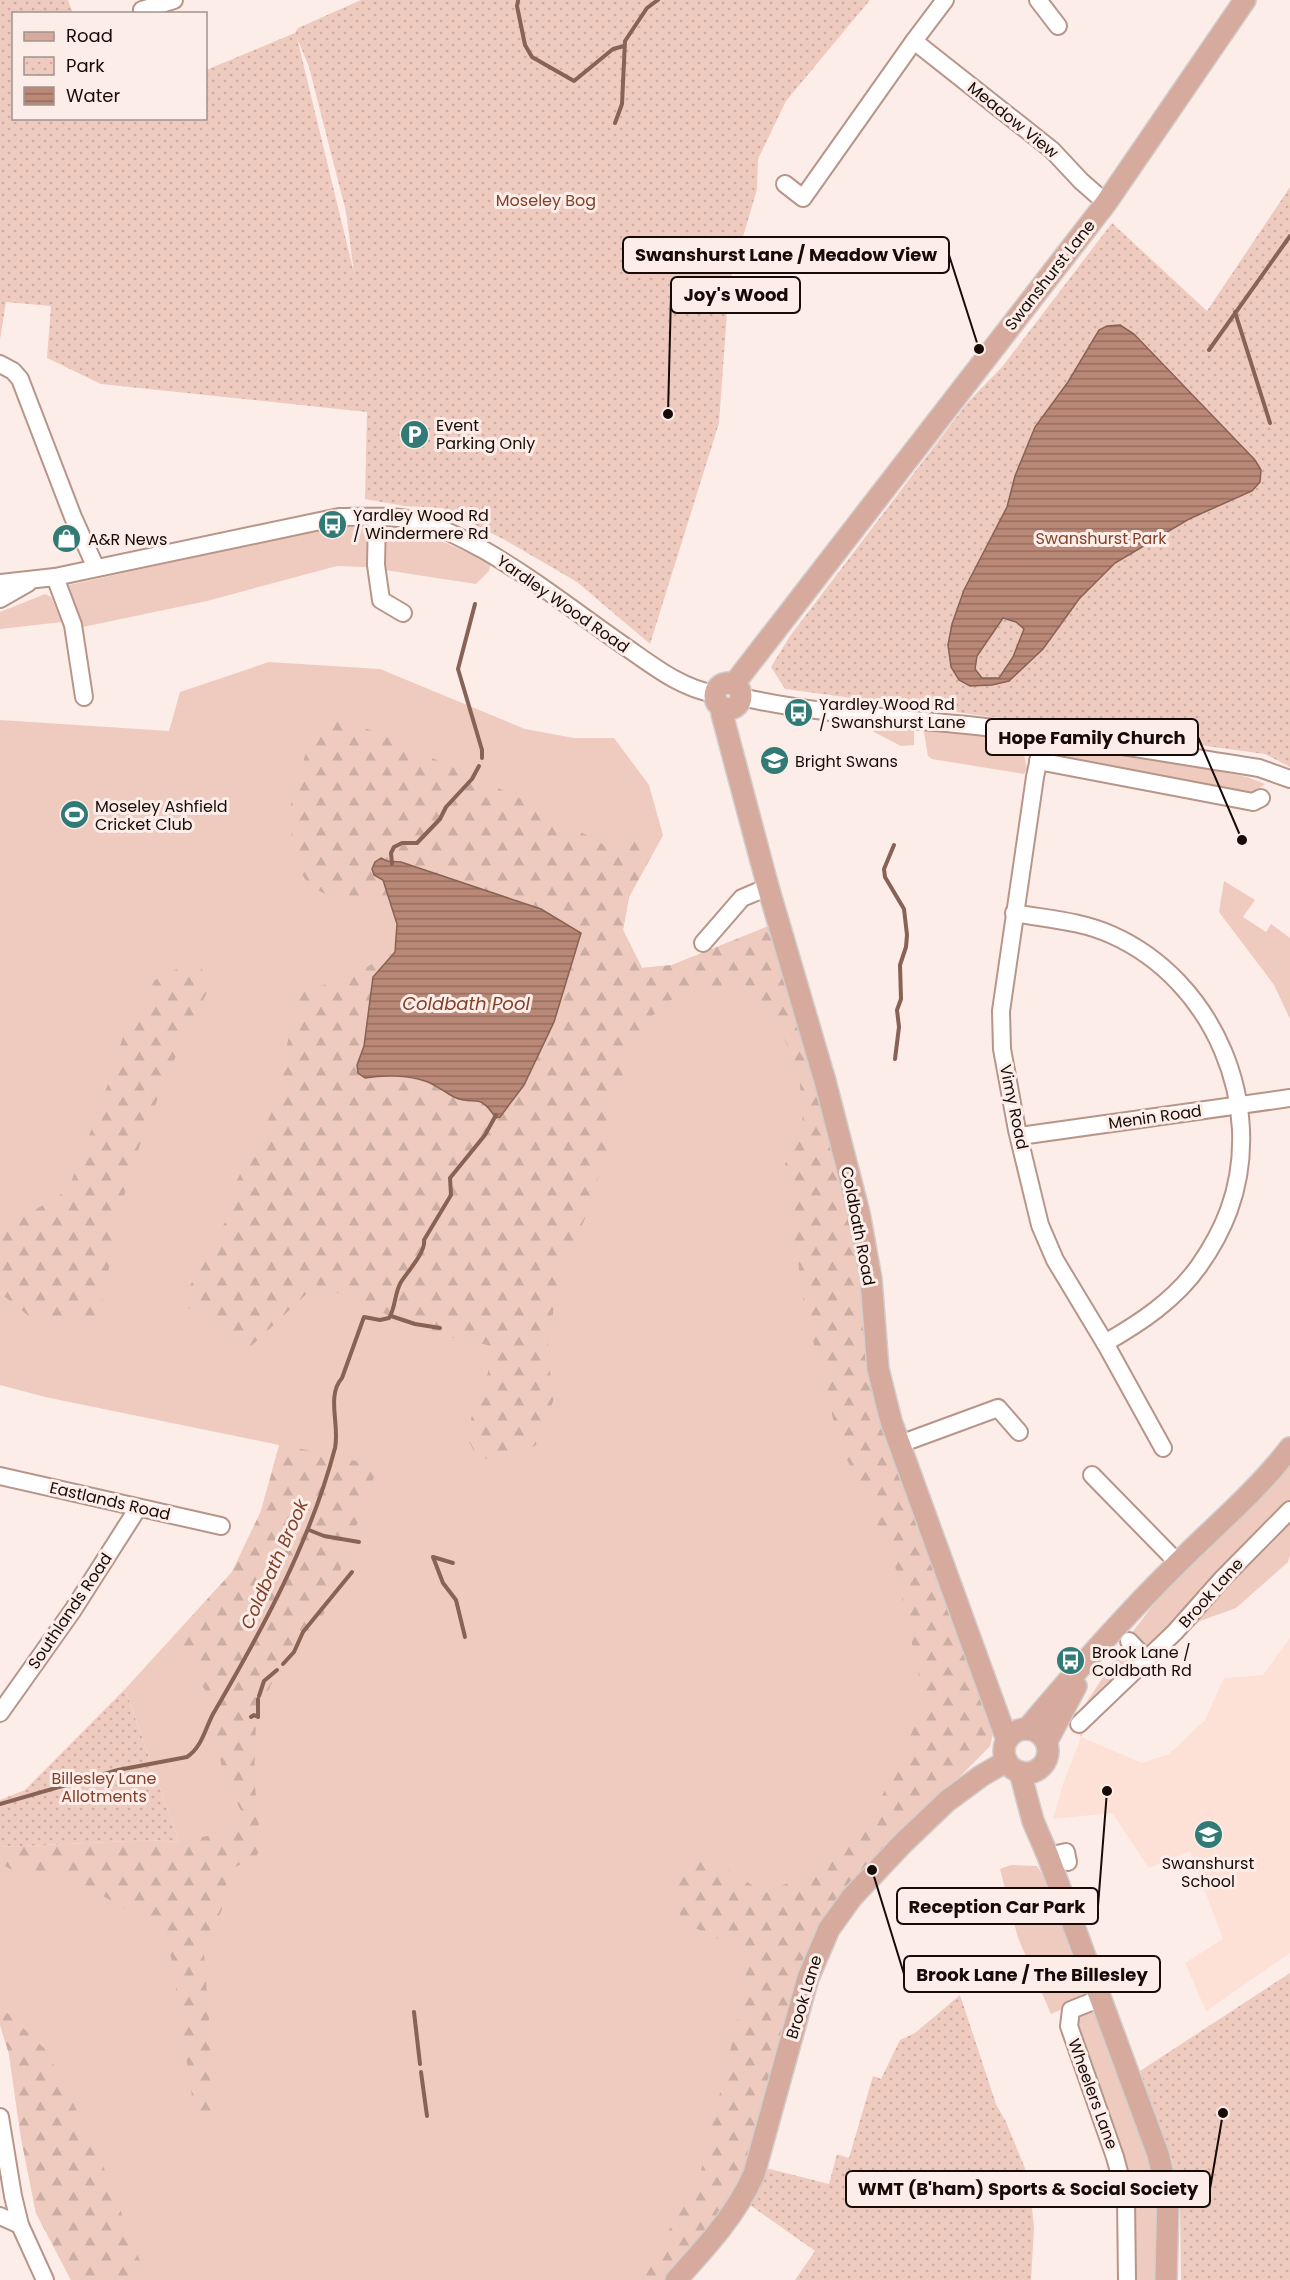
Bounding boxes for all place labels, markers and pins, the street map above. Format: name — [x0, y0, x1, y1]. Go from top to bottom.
callout: Swanshurst Lane / Meadow View — [623, 237, 949, 273]
callout: Joy's Wood — [671, 277, 800, 313]
place label: Event Parking Only — [436, 414, 535, 455]
parking icon: Event Parking Only — [399, 418, 431, 450]
place label: Yardley Wood Rd / Windermere Rd — [353, 504, 489, 545]
bus stop icon: Yardley Wood Rd / Windermere Rd — [316, 508, 348, 540]
shop icon: A&R News — [51, 523, 83, 555]
place label: A&R News — [88, 528, 167, 551]
place label: Yardley Wood Rd / Swanshurst Lane — [819, 693, 966, 734]
bus stop icon: Yardley Wood Rd / Swanshurst Lane — [782, 697, 814, 729]
callout: Hope Family Church — [986, 719, 1198, 755]
school or university icon: Bright Swans — [758, 745, 790, 777]
place label: Bright Swans — [795, 750, 898, 773]
place label: Moseley Ashfield Cricket Club — [95, 795, 228, 836]
sports icon: Moseley Ashfield Cricket Club — [58, 799, 90, 831]
place label: Brook Lane / Coldbath Rd — [1092, 1641, 1192, 1682]
bus stop icon: Brook Lane / Coldbath Rd — [1055, 1645, 1087, 1677]
school or university icon: Swanshurst School — [1192, 1819, 1224, 1851]
place label: Swanshurst School — [1162, 1852, 1254, 1893]
callout: Reception Car Park — [897, 1888, 1098, 1924]
callout: Brook Lane / The Billesley — [904, 1956, 1160, 1992]
callout: WMT (B'ham) Sports & Social Society — [846, 2171, 1210, 2207]

